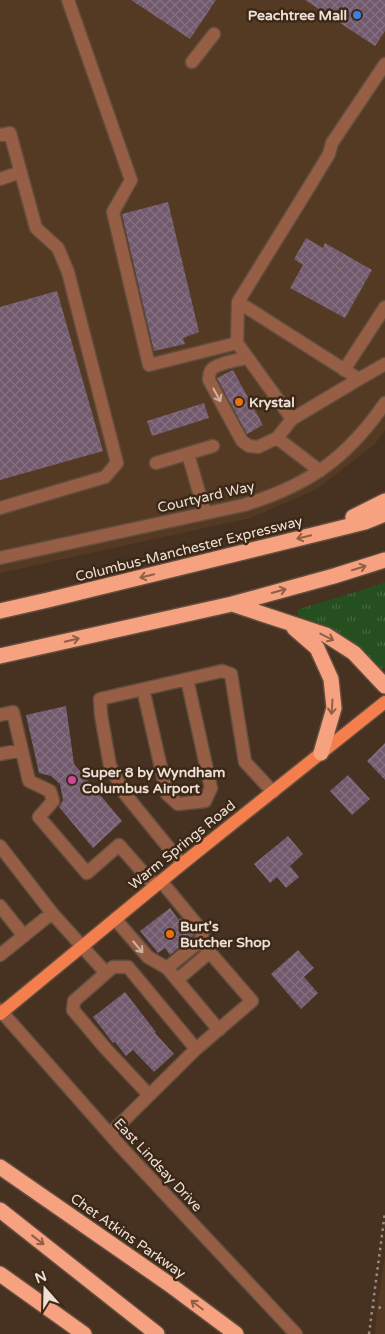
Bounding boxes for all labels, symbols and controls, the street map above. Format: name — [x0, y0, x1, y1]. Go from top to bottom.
place label: Peachtree Mall — [248, 7, 347, 24]
marker: Peachtree Mall — [351, 9, 363, 21]
one-way arrow — [213, 387, 222, 402]
place label: Krystal — [249, 394, 295, 411]
marker: Krystal — [233, 396, 245, 408]
street label: Courtyard Way — [156, 477, 257, 516]
street label: Columbus-Manchester Expressway — [74, 512, 305, 585]
one-way arrow — [297, 533, 313, 542]
one-way arrow — [351, 562, 367, 572]
one-way arrow — [139, 572, 155, 581]
one-way arrow — [270, 586, 286, 596]
one-way arrow — [320, 632, 335, 642]
one-way arrow — [64, 635, 80, 644]
one-way arrow — [328, 698, 337, 714]
place label: Super 8 by Wyndham Columbus Airport — [82, 764, 225, 797]
marker: Super 8 by Wyndham Columbus Airport — [66, 774, 78, 786]
street label: Warm Springs Road — [125, 797, 239, 893]
place label: Burt's Butcher Shop — [180, 918, 271, 951]
marker: Burt's Butcher Shop — [164, 928, 176, 940]
one-way arrow — [133, 940, 144, 953]
street label: East Lindsay Drive — [110, 1115, 206, 1215]
street label: Chet Atkins Parkway — [67, 1190, 189, 1282]
one-way arrow — [31, 1235, 44, 1246]
north arrow — [20, 1264, 70, 1314]
text: N — [33, 1267, 49, 1287]
one-way arrow — [190, 1300, 204, 1310]

